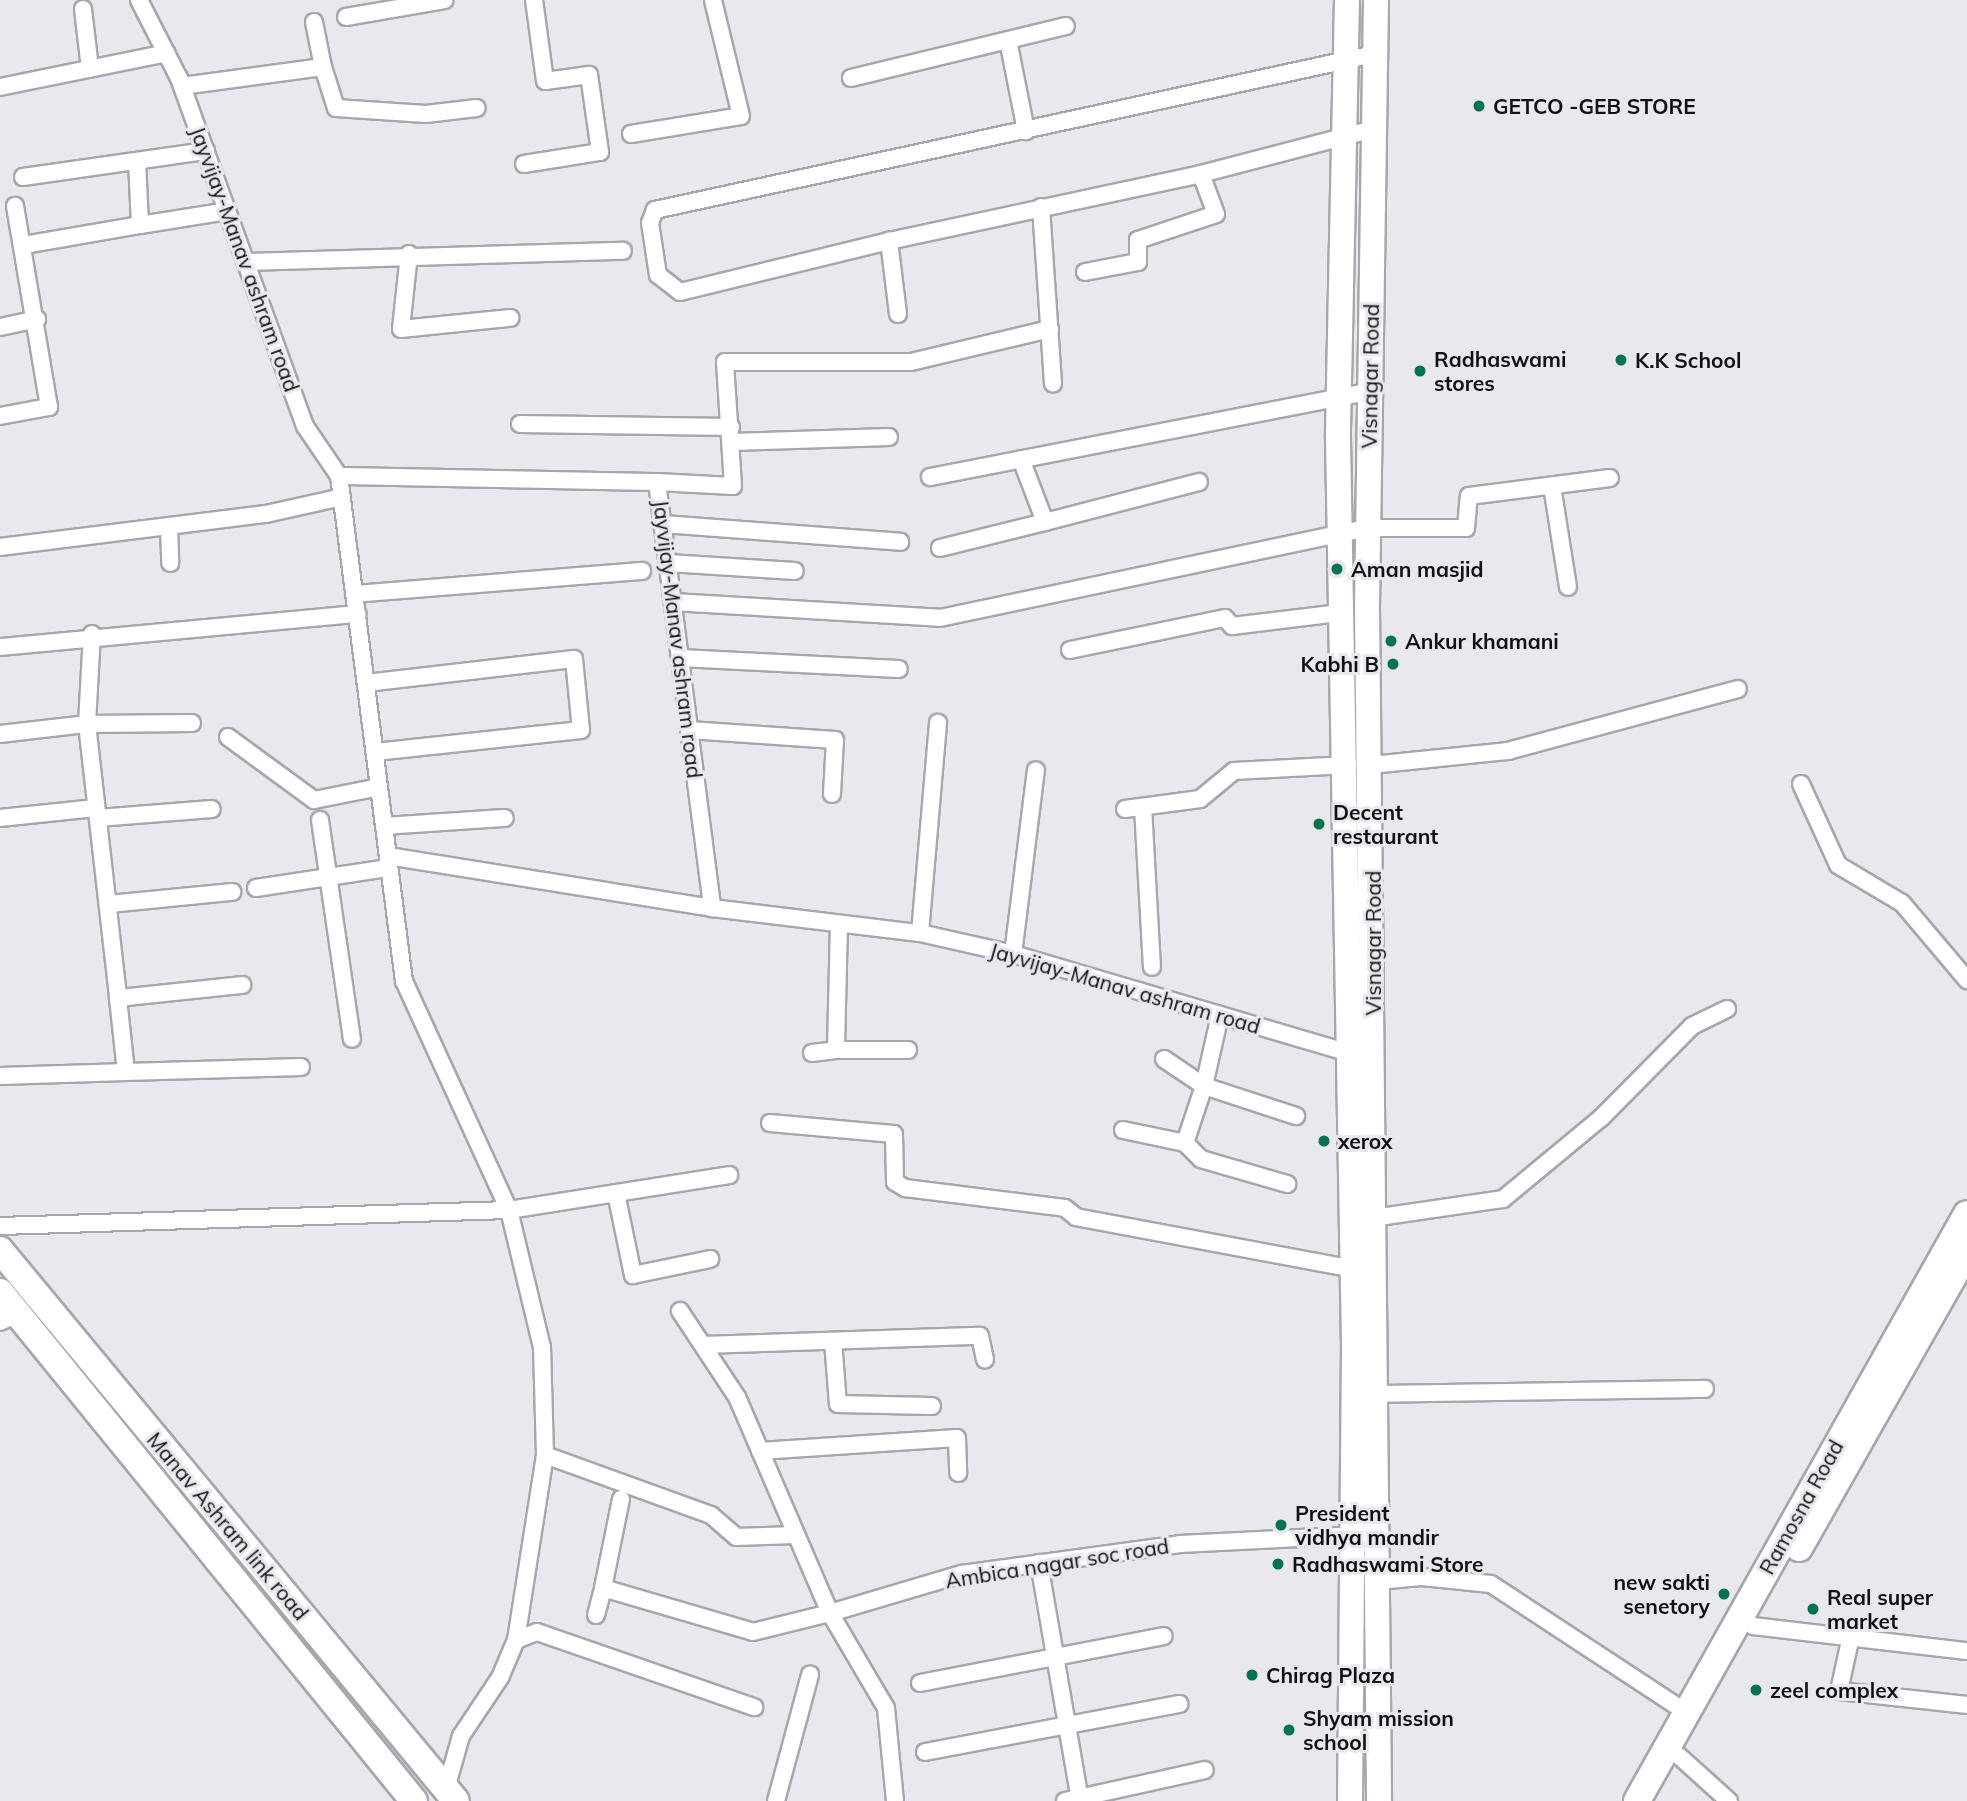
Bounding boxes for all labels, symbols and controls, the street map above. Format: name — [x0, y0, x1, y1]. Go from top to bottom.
place label: GETCO -GEB STORE — [1493, 93, 1696, 119]
marker: GETCO -GEB STORE — [1471, 98, 1487, 114]
street label: Jayvijay-Manav ashram road — [185, 123, 305, 395]
street label: Visnagar Road — [1356, 303, 1384, 449]
place label: Radhaswami stores — [1434, 346, 1566, 396]
place label: K.K School — [1635, 347, 1741, 373]
marker: K.K School — [1613, 352, 1629, 368]
marker: Radhaswami stores — [1412, 363, 1428, 379]
street label: Jayvijay-Manav ashram road — [648, 498, 708, 780]
place label: Aman masjid — [1351, 556, 1483, 582]
marker: Aman masjid — [1329, 561, 1345, 577]
place label: Ankur khamani — [1405, 628, 1559, 654]
marker: Ankur khamani — [1383, 633, 1399, 649]
place label: Kabhi B — [1301, 651, 1379, 677]
marker: Kabhi B — [1385, 656, 1401, 672]
place label: Decent restaurant — [1333, 799, 1438, 849]
marker: Decent restaurant — [1311, 816, 1327, 832]
street label: Visnagar Road — [1360, 871, 1386, 1015]
street label: Jayvijay-Manav ashram road — [987, 937, 1263, 1039]
place label: xerox — [1338, 1128, 1393, 1154]
marker: xerox — [1316, 1133, 1332, 1149]
street label: Manav Ashram link road — [142, 1427, 314, 1625]
street label: Ramosna Road — [1754, 1435, 1848, 1579]
place label: President vidhya mandir — [1295, 1500, 1439, 1550]
marker: President vidhya mandir — [1273, 1517, 1289, 1533]
street label: Ambica nagar soc road — [943, 1533, 1171, 1593]
place label: Radhaswami Store — [1292, 1551, 1483, 1577]
marker: Radhaswami Store — [1270, 1556, 1286, 1572]
place label: new sakti senetory — [1613, 1569, 1710, 1619]
place label: Real super market — [1827, 1584, 1933, 1634]
marker: new sakti senetory — [1716, 1586, 1732, 1602]
marker: Real super market — [1805, 1601, 1821, 1617]
place label: Chirag Plaza — [1266, 1662, 1395, 1688]
marker: Chirag Plaza — [1244, 1667, 1260, 1683]
place label: zeel complex — [1770, 1677, 1898, 1703]
marker: zeel complex — [1748, 1682, 1764, 1698]
place label: Shyam mission school — [1303, 1705, 1454, 1755]
marker: Shyam mission school — [1281, 1722, 1297, 1738]

